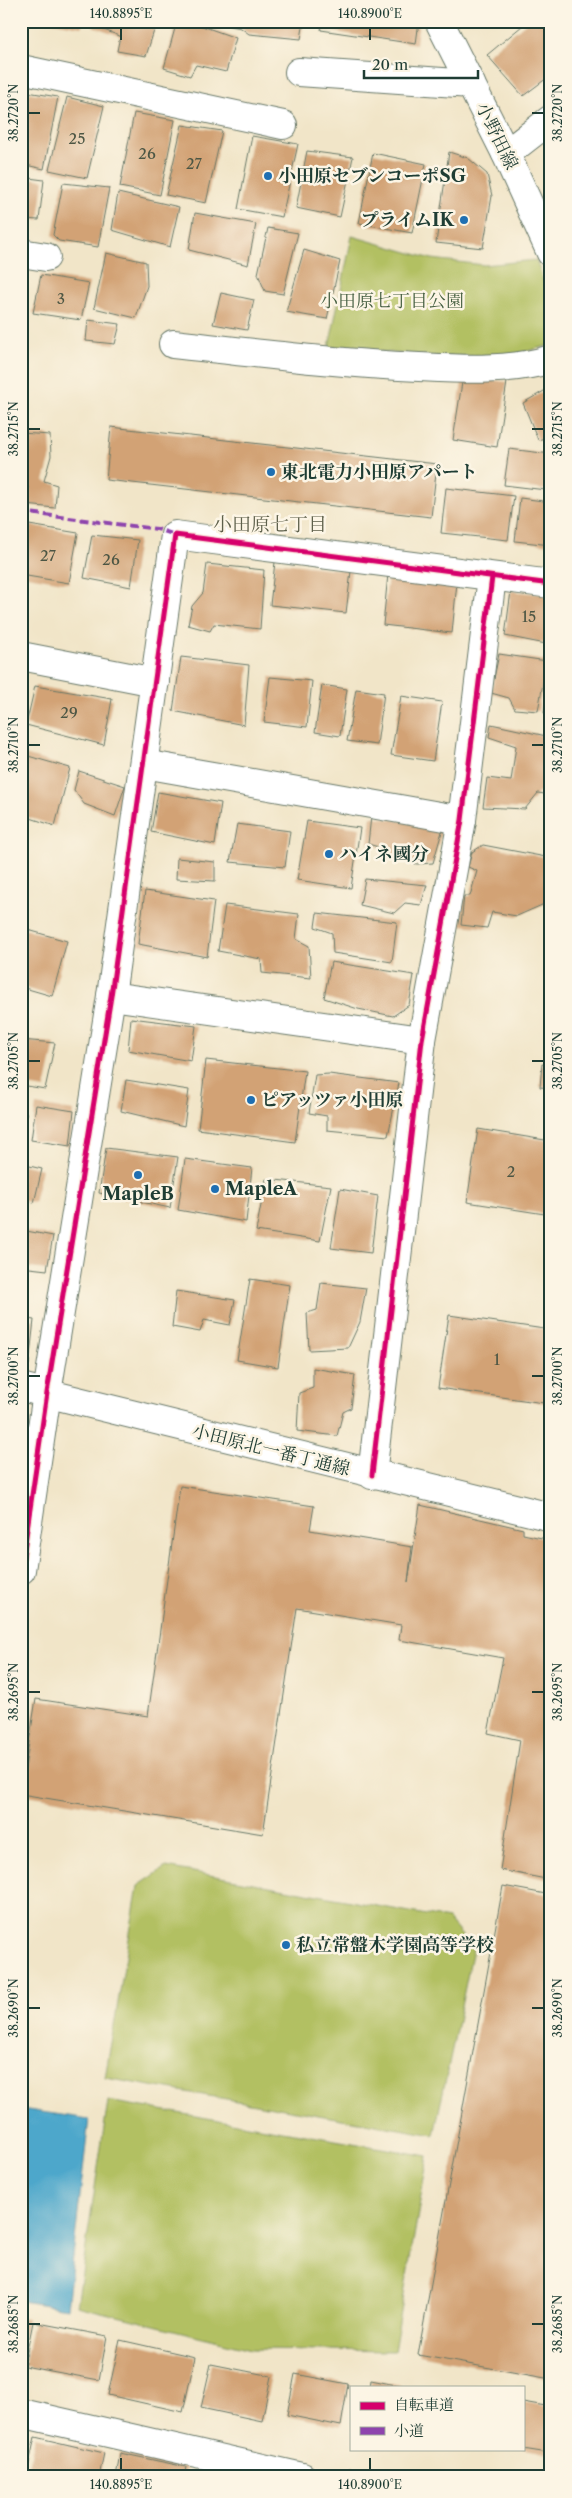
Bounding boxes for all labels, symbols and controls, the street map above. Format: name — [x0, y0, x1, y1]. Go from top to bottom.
text: 140.8895°E — [90, 6, 152, 21]
text: 140.8900°E — [338, 6, 402, 21]
scale bar — [364, 48, 478, 80]
text: 20 m — [372, 55, 408, 74]
text: 38.2720°N — [6, 84, 21, 142]
text: 38.2720°N — [550, 84, 565, 142]
street label: 小野田線 — [471, 99, 523, 173]
house number: 25 — [69, 129, 85, 148]
house number: 26 — [138, 144, 156, 163]
house number: 27 — [186, 154, 203, 173]
place label: 小田原セブンコーポSG — [278, 165, 466, 187]
marker: 小田原セブンコーポSG — [262, 170, 274, 182]
place label: プライムIK — [361, 209, 455, 231]
marker: プライムIK — [458, 214, 470, 226]
house number: 3 — [57, 289, 65, 308]
park label: 小田原七丁目公園 — [320, 290, 464, 312]
text: 38.2715°N — [6, 401, 21, 457]
text: 38.2715°N — [550, 401, 565, 457]
place label: 東北電力小田原アパート — [281, 461, 478, 483]
marker: 東北電力小田原アパート — [265, 466, 277, 478]
district label: 小田原七丁目 — [213, 513, 327, 536]
house number: 27 — [40, 546, 57, 565]
house number: 26 — [102, 550, 120, 569]
house number: 15 — [522, 607, 536, 626]
house number: 29 — [60, 703, 78, 722]
text: 38.2710°N — [6, 717, 21, 773]
text: 38.2710°N — [550, 717, 565, 773]
place label: ハイネ國分 — [339, 843, 429, 865]
marker: ハイネ國分 — [323, 848, 335, 860]
text: 38.2705°N — [6, 1032, 21, 1090]
text: 38.2705°N — [550, 1032, 565, 1090]
place label: ピアッツァ小田原 — [261, 1089, 404, 1111]
marker: ピアッツァ小田原 — [245, 1094, 257, 1106]
house number: 2 — [507, 1162, 515, 1181]
marker: MapleB — [132, 1169, 144, 1181]
place label: MapleA — [225, 1178, 298, 1200]
place label: MapleB — [102, 1183, 174, 1205]
marker: MapleA — [209, 1183, 221, 1195]
text: 38.2700°N — [6, 1347, 21, 1405]
text: 38.2700°N — [550, 1347, 565, 1405]
house number: 1 — [494, 1350, 501, 1369]
street label: 小田原北一番丁通線 — [190, 1420, 352, 1480]
text: 38.2695°N — [6, 1663, 21, 1721]
text: 38.2695°N — [550, 1663, 565, 1721]
place label: 私立常盤木学園高等学校 — [296, 1934, 494, 1956]
marker: 私立常盤木学園高等学校 — [280, 1939, 292, 1951]
text: 38.2690°N — [6, 1978, 21, 2038]
text: 38.2690°N — [550, 1978, 565, 2038]
text: 38.2685°N — [6, 2295, 21, 2353]
text: 38.2685°N — [550, 2295, 565, 2353]
legend — [350, 2386, 524, 2450]
text: 自転車道 — [394, 2395, 454, 2414]
text: 小道 — [394, 2421, 424, 2440]
text: 140.8895°E — [90, 2477, 152, 2492]
text: 140.8900°E — [338, 2477, 402, 2492]

